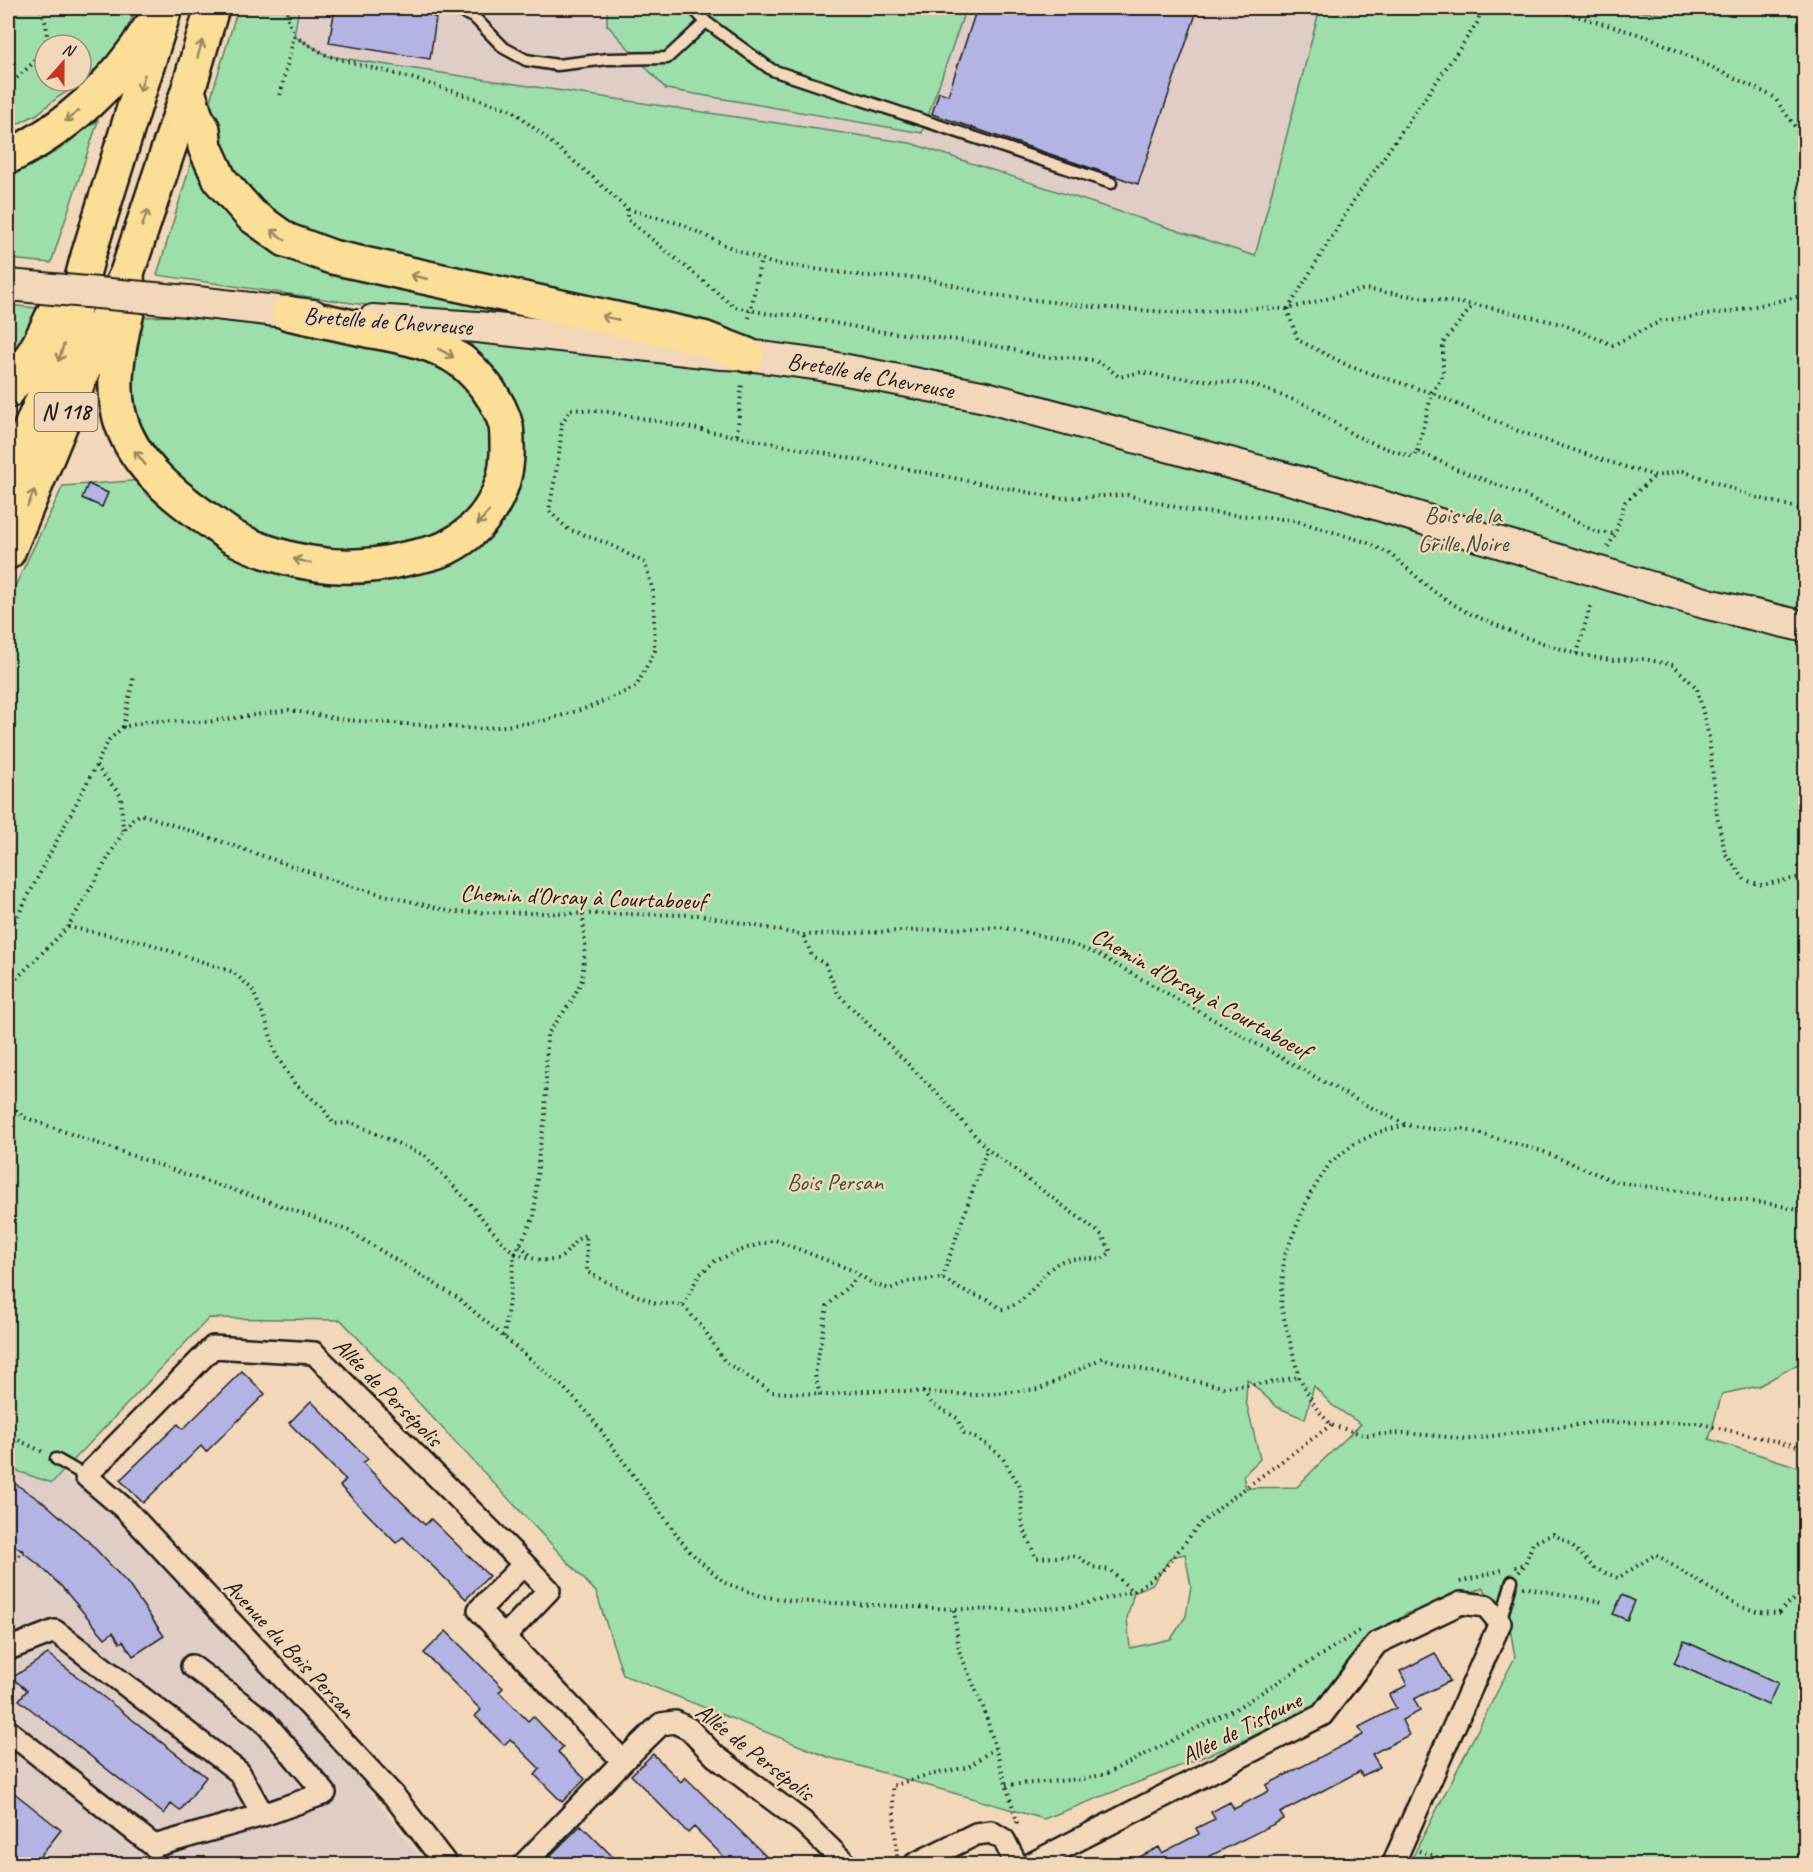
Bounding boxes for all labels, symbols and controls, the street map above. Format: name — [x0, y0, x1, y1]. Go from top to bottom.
north arrow — [33, 33, 93, 93]
text: N — [60, 39, 79, 62]
one-way arrow — [195, 40, 206, 59]
one-way arrow — [135, 73, 146, 92]
one-way arrow — [65, 110, 81, 123]
one-way arrow — [141, 209, 152, 228]
one-way arrow — [270, 229, 287, 241]
one-way arrow — [410, 270, 429, 282]
street label: Bretelle de Chevreuse — [303, 300, 475, 342]
one-way arrow — [601, 312, 620, 323]
one-way arrow — [55, 343, 66, 362]
street label: Bretelle de Chevreuse — [785, 346, 959, 406]
one-way arrow — [437, 348, 455, 359]
road number: N 118 — [34, 393, 98, 431]
one-way arrow — [134, 451, 147, 467]
one-way arrow — [25, 490, 37, 508]
park label: Bois de la Grille Noire — [1418, 500, 1510, 558]
one-way arrow — [476, 511, 490, 526]
one-way arrow — [293, 554, 312, 566]
street label: Chemin d'Orsay à Courtaboeuf — [460, 878, 711, 916]
street label: Chemin d'Orsay à Courtaboeuf — [1086, 920, 1320, 1068]
park label: Bois Persan — [787, 1167, 884, 1197]
street label: Allée de Persépolis — [327, 1331, 450, 1454]
street label: Avenue du Bois Persan — [218, 1572, 363, 1725]
street label: Allée de Tisfoune — [1176, 1684, 1308, 1771]
street label: Allée de Persépolis — [690, 1696, 822, 1809]

